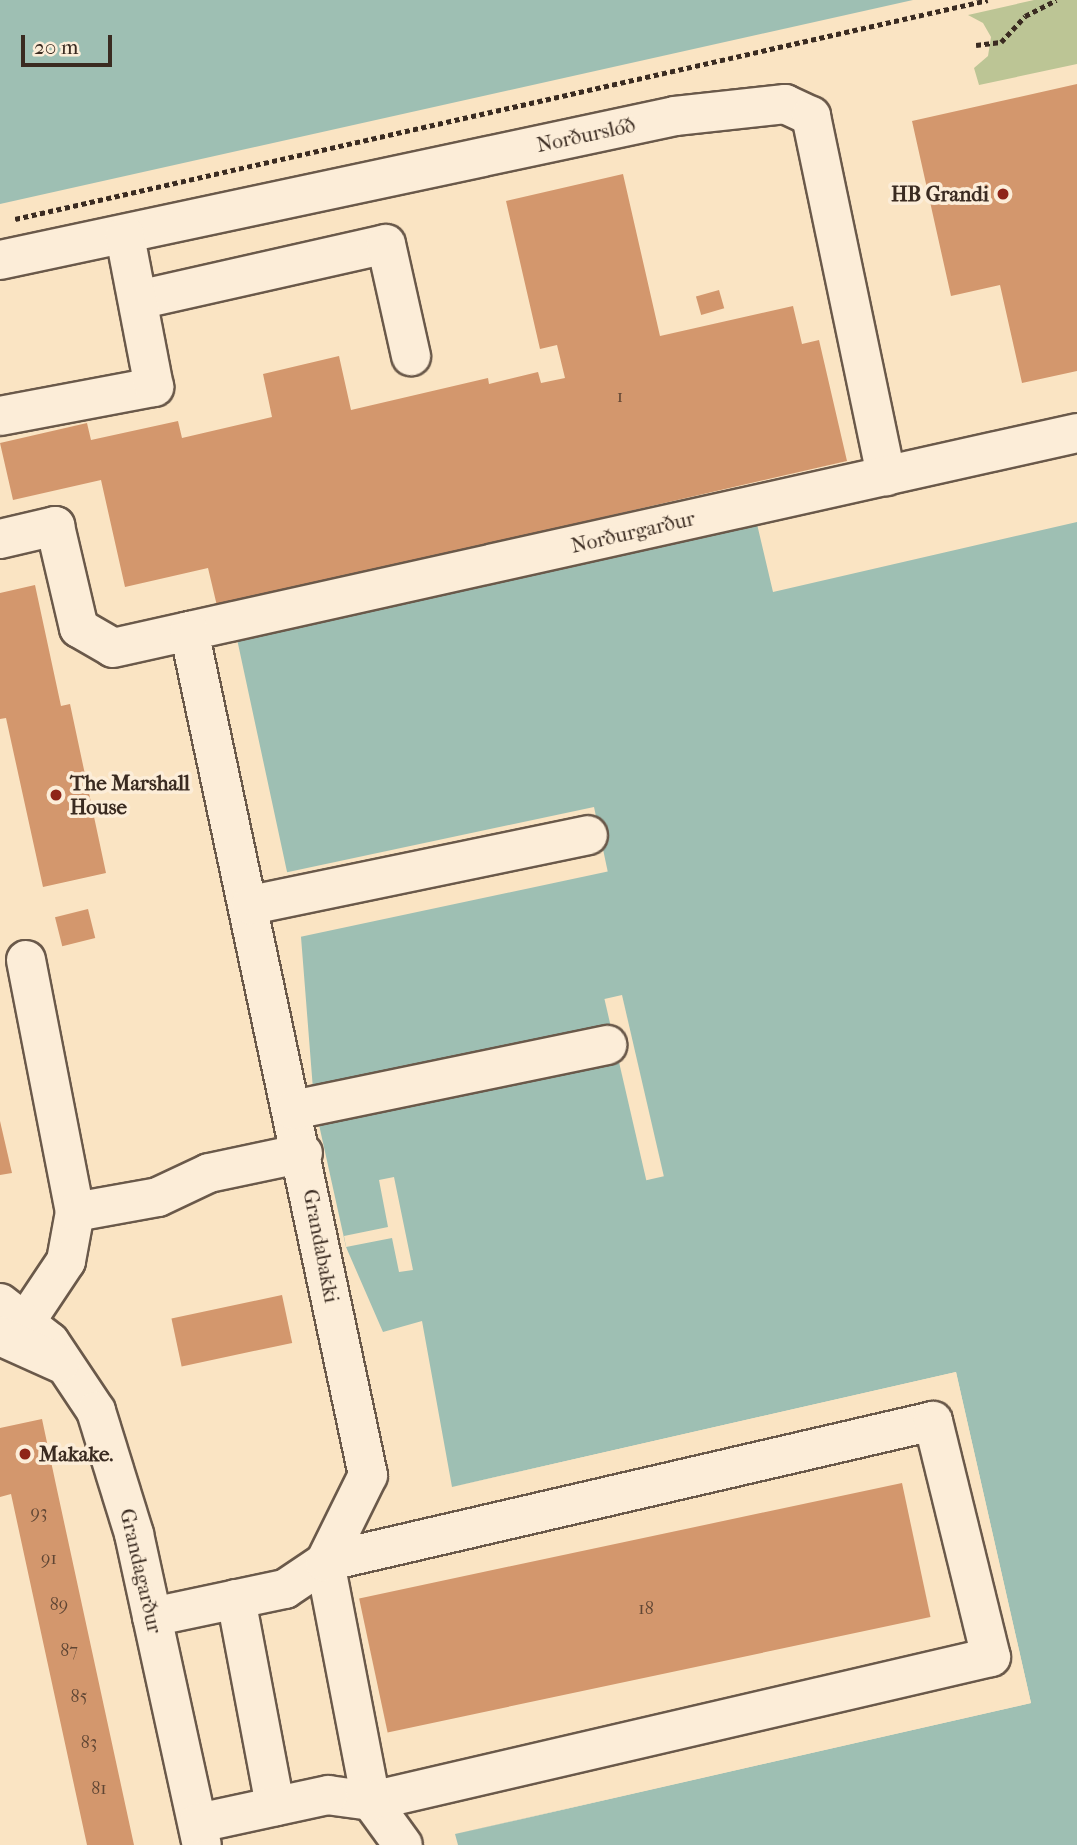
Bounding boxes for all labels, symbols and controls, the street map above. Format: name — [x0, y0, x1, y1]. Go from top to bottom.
scale bar — [24, 21, 116, 65]
text: 20 m — [34, 35, 78, 59]
street label: Norðurslóð — [534, 112, 638, 158]
place label: HB Grandi — [891, 181, 989, 207]
marker: HB Grandi — [995, 186, 1011, 202]
house number: 1 — [617, 386, 623, 408]
street label: Norðurgarður — [569, 505, 697, 559]
place label: The Marshall House — [70, 770, 190, 820]
marker: The Marshall House — [48, 787, 64, 803]
street label: Grandabakki — [298, 1187, 344, 1305]
place label: Makake. — [39, 1441, 113, 1467]
marker: Makake. — [17, 1446, 33, 1462]
house number: 93 — [31, 1502, 47, 1524]
street label: Grandagarður — [114, 1506, 168, 1636]
house number: 91 — [41, 1548, 57, 1570]
house number: 89 — [50, 1594, 68, 1616]
house number: 18 — [638, 1598, 654, 1620]
house number: 87 — [60, 1640, 78, 1662]
house number: 85 — [71, 1686, 87, 1708]
house number: 83 — [81, 1732, 97, 1754]
house number: 81 — [91, 1778, 107, 1800]

